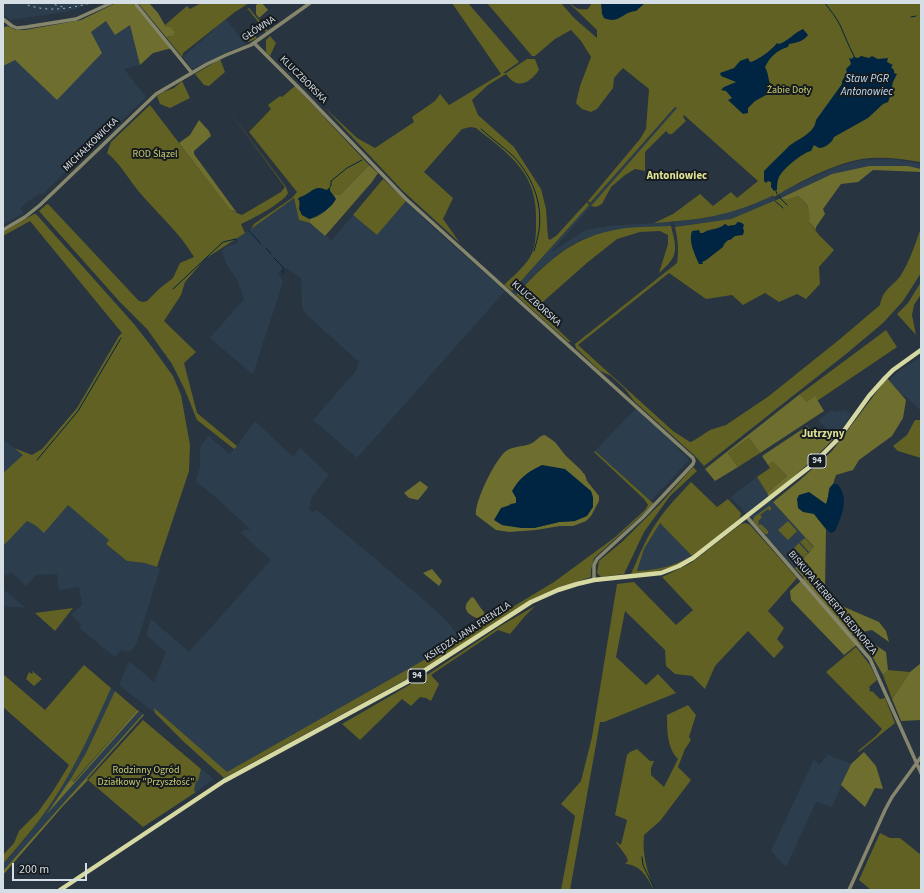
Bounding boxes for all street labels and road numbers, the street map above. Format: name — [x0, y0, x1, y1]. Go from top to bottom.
street label: GŁÓWNA — [240, 14, 278, 44]
street label: KLUCZBORSKA — [277, 54, 329, 106]
street label: MICHAŁKOWICKA — [61, 116, 121, 174]
street label: KLUCZBORSKA — [509, 279, 563, 329]
road number: 94 — [808, 454, 826, 468]
street label: BISKUPA HERBERTA BEDNORZA — [785, 549, 879, 657]
street label: KSIĘDZA JANA FRENZLA — [423, 600, 513, 664]
road number: 94 — [408, 669, 426, 683]

